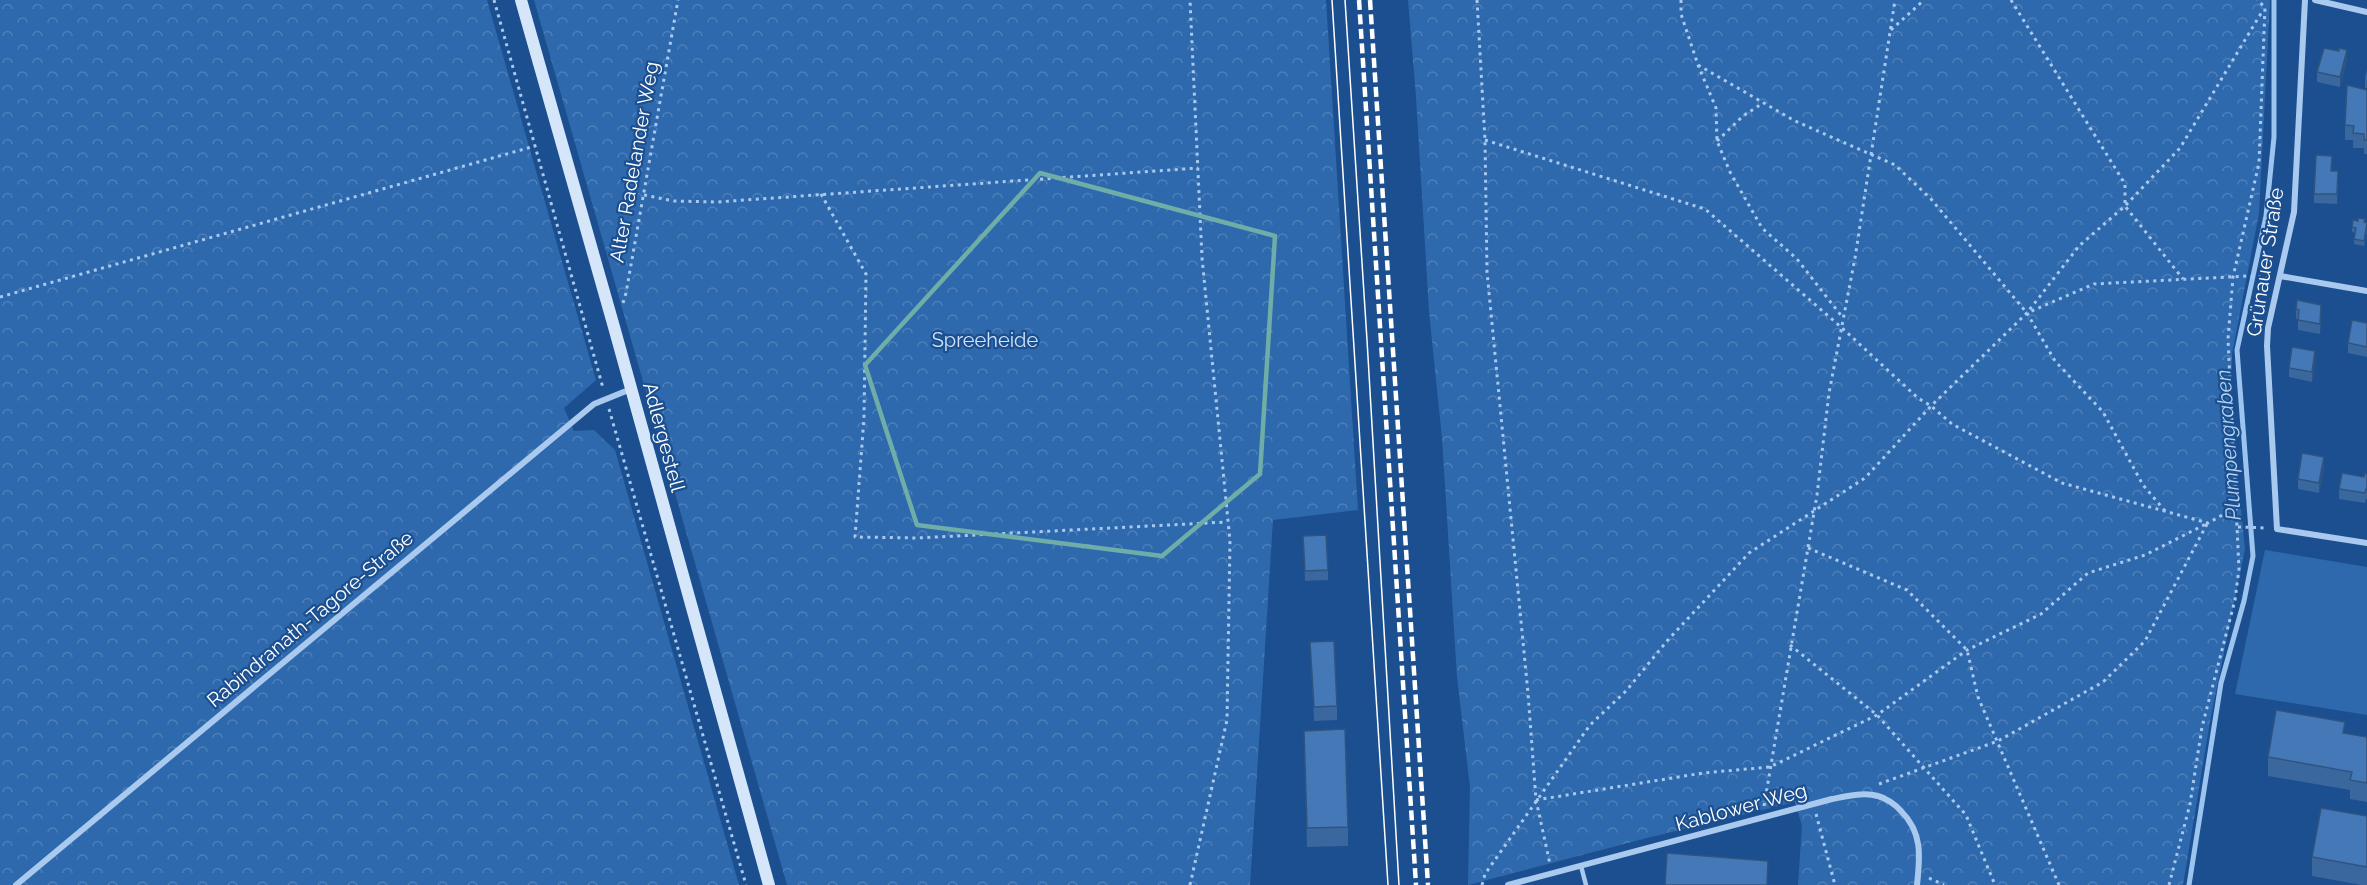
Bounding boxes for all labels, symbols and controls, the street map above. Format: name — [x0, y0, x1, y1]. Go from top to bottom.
street label: Alter Radelander Weg — [604, 60, 664, 264]
street label: Grünauer Straße — [2241, 186, 2289, 338]
park label: Spreeheide — [932, 328, 1039, 352]
water label: Plumpengraben — [2210, 369, 2246, 521]
street label: Adlergestell — [638, 380, 690, 495]
street label: Rabindranath-Tagore-Straße — [202, 525, 418, 712]
street label: Kablower Weg — [1673, 778, 1809, 836]

